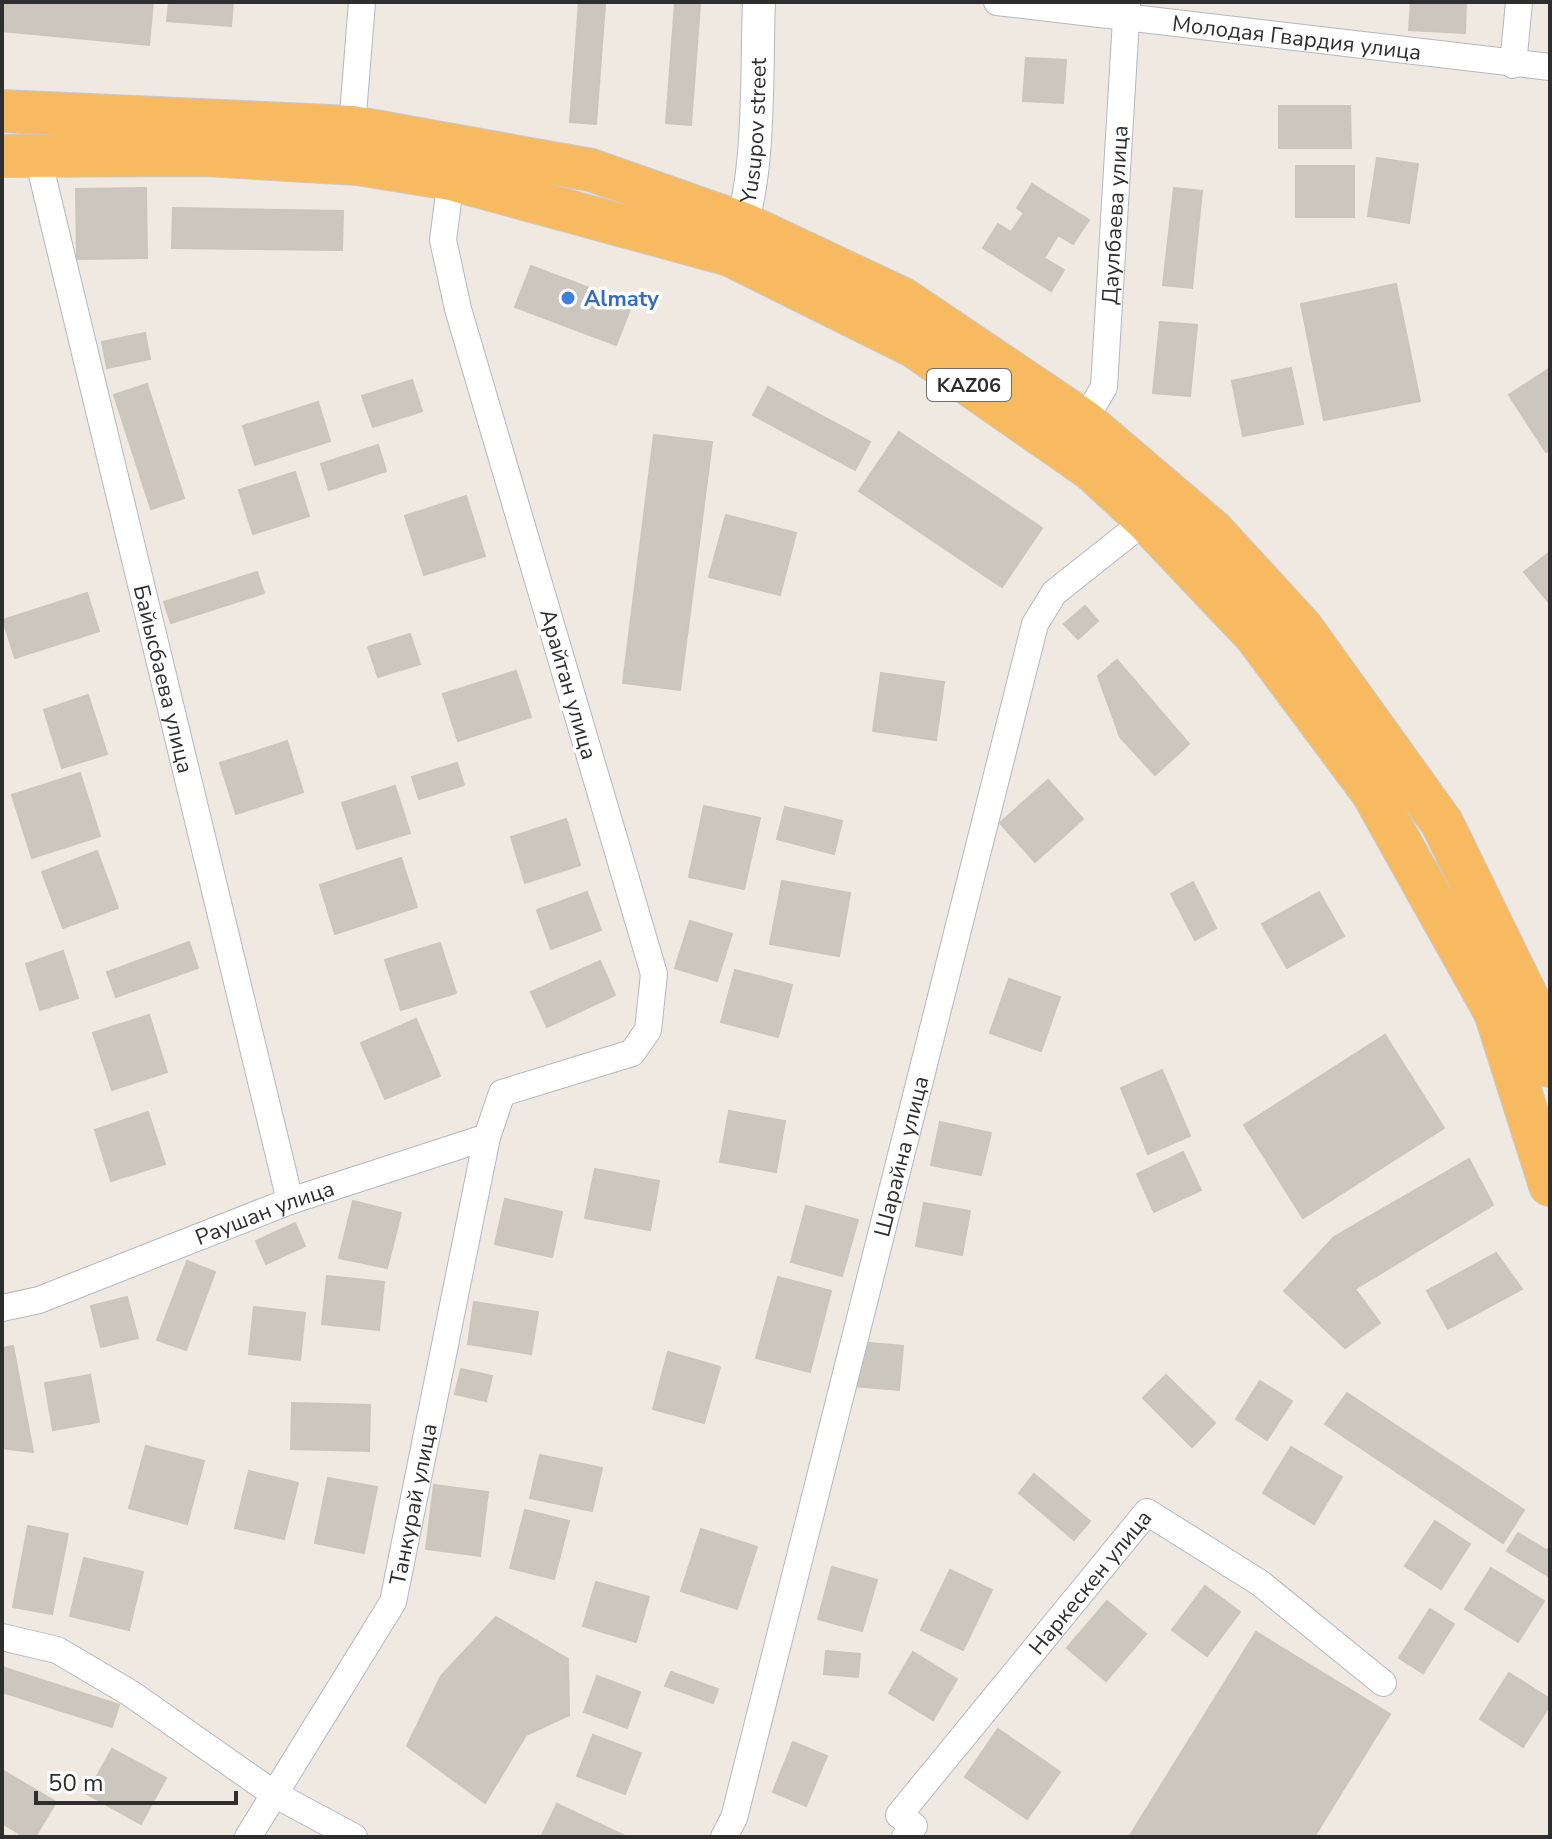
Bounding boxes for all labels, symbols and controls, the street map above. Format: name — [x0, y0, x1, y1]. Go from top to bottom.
street label: Молодая Гвардия улица — [1171, 9, 1423, 68]
street label: Yusupov street — [733, 57, 774, 207]
street label: Даулбаева улица — [1095, 124, 1136, 305]
place label: Almaty — [584, 284, 659, 314]
marker: Almaty — [559, 289, 577, 307]
road number: KАZ06 — [927, 369, 1011, 401]
street label: Байысбаева улица — [126, 582, 200, 777]
street label: Арайтан улица — [532, 605, 604, 763]
street label: Шарайна улица — [867, 1073, 936, 1240]
street label: Раушан улица — [191, 1174, 338, 1253]
street label: Танкурай улица — [383, 1421, 445, 1588]
street label: Наркескен улица — [1022, 1504, 1159, 1661]
scale bar — [36, 1755, 236, 1805]
text: 50 m — [48, 1767, 104, 1799]

